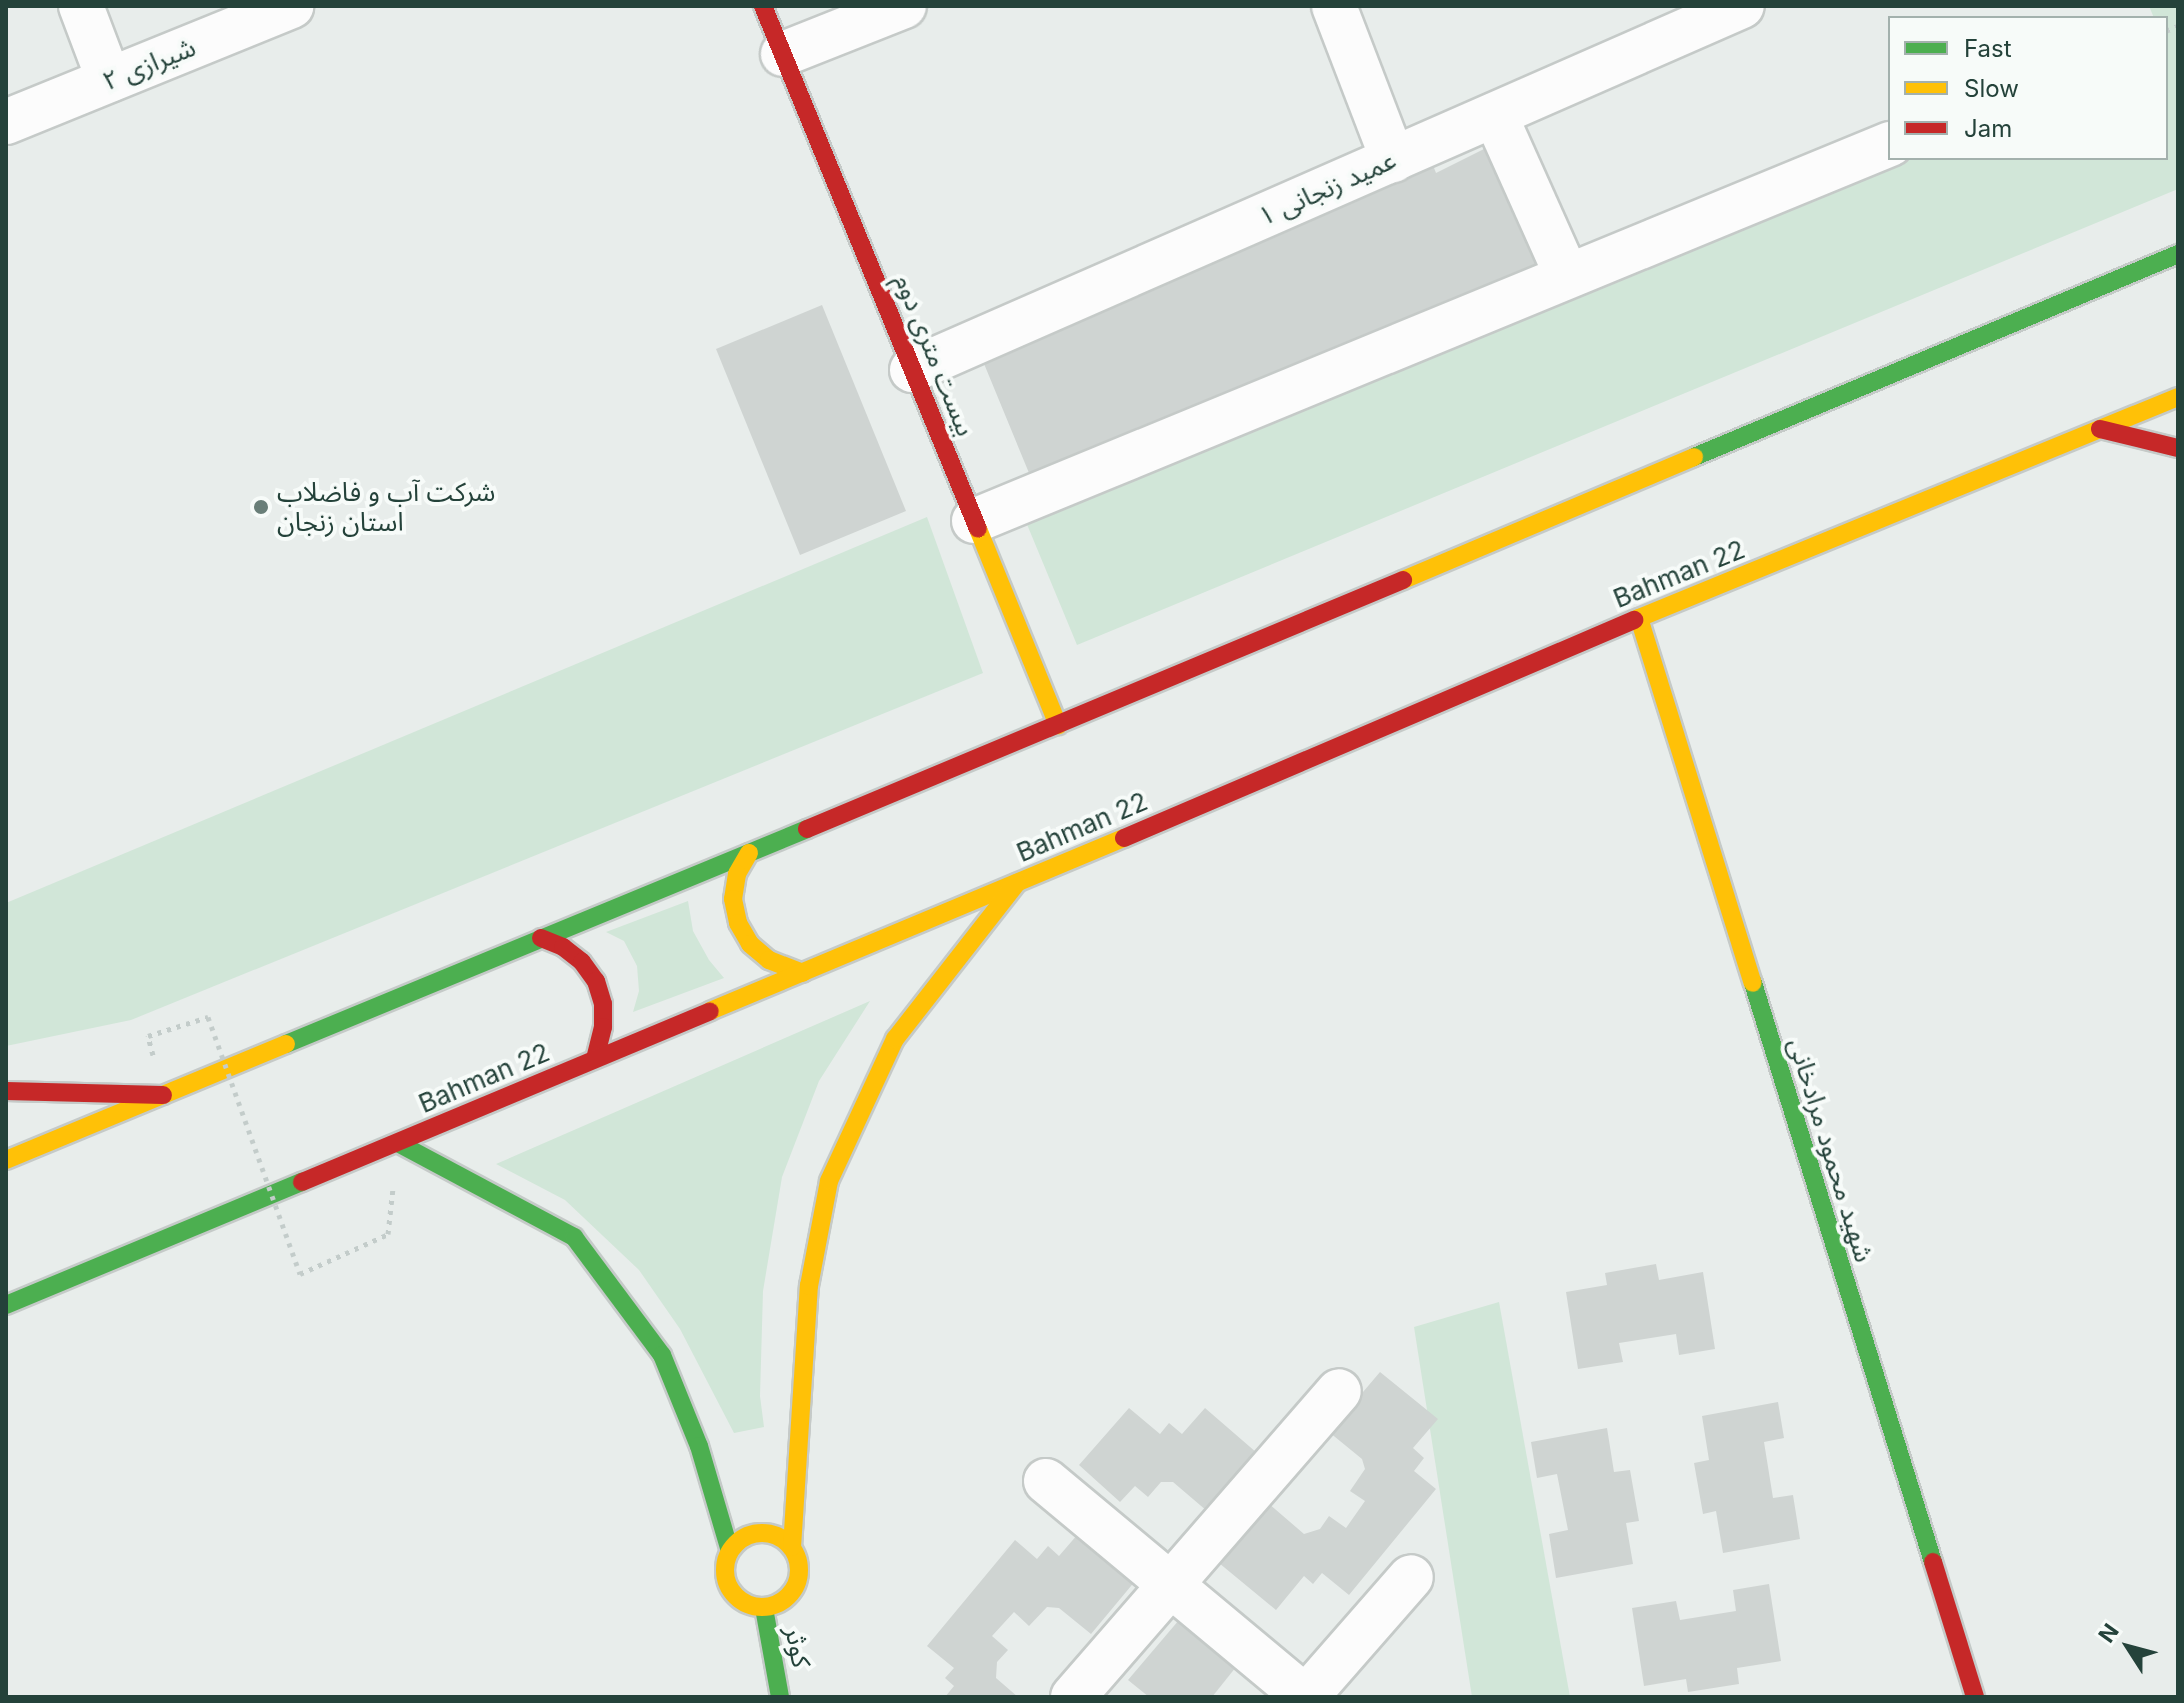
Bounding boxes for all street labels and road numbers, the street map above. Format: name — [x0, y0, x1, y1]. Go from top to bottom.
street label: شیرازی ۲ — [98, 31, 200, 97]
street label: عمید زنجانی ۱ — [1253, 144, 1401, 232]
street label: بیست متری دوم — [888, 269, 982, 441]
street label: Bahman 22 — [1609, 534, 1749, 614]
street label: Bahman 22 — [1012, 786, 1152, 868]
street label: شهید محمود مرادخانی — [1782, 1034, 1880, 1266]
street label: Bahman 22 — [414, 1037, 554, 1119]
street label: کوثر — [779, 1624, 817, 1670]

